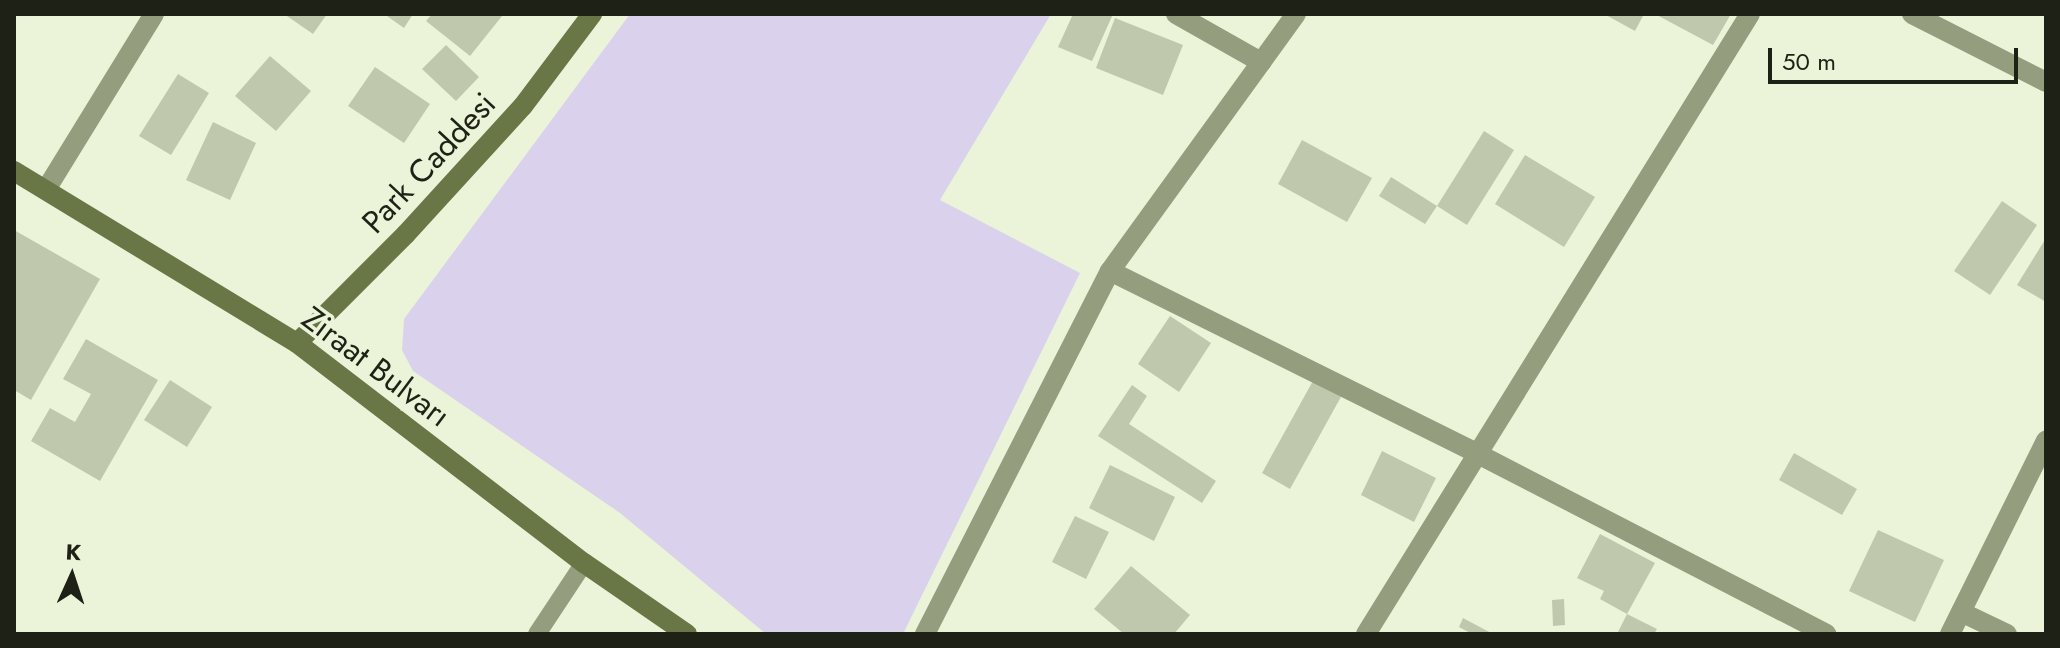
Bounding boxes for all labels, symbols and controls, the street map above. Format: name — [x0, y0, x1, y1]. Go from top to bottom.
scale bar — [1772, 32, 2022, 82]
text: 50 m — [1782, 44, 1836, 79]
street label: Park Caddesi — [354, 85, 504, 241]
street label: Ziraat Bulvarı — [294, 299, 458, 435]
north arrow — [32, 536, 112, 616]
text: K — [65, 536, 82, 568]

